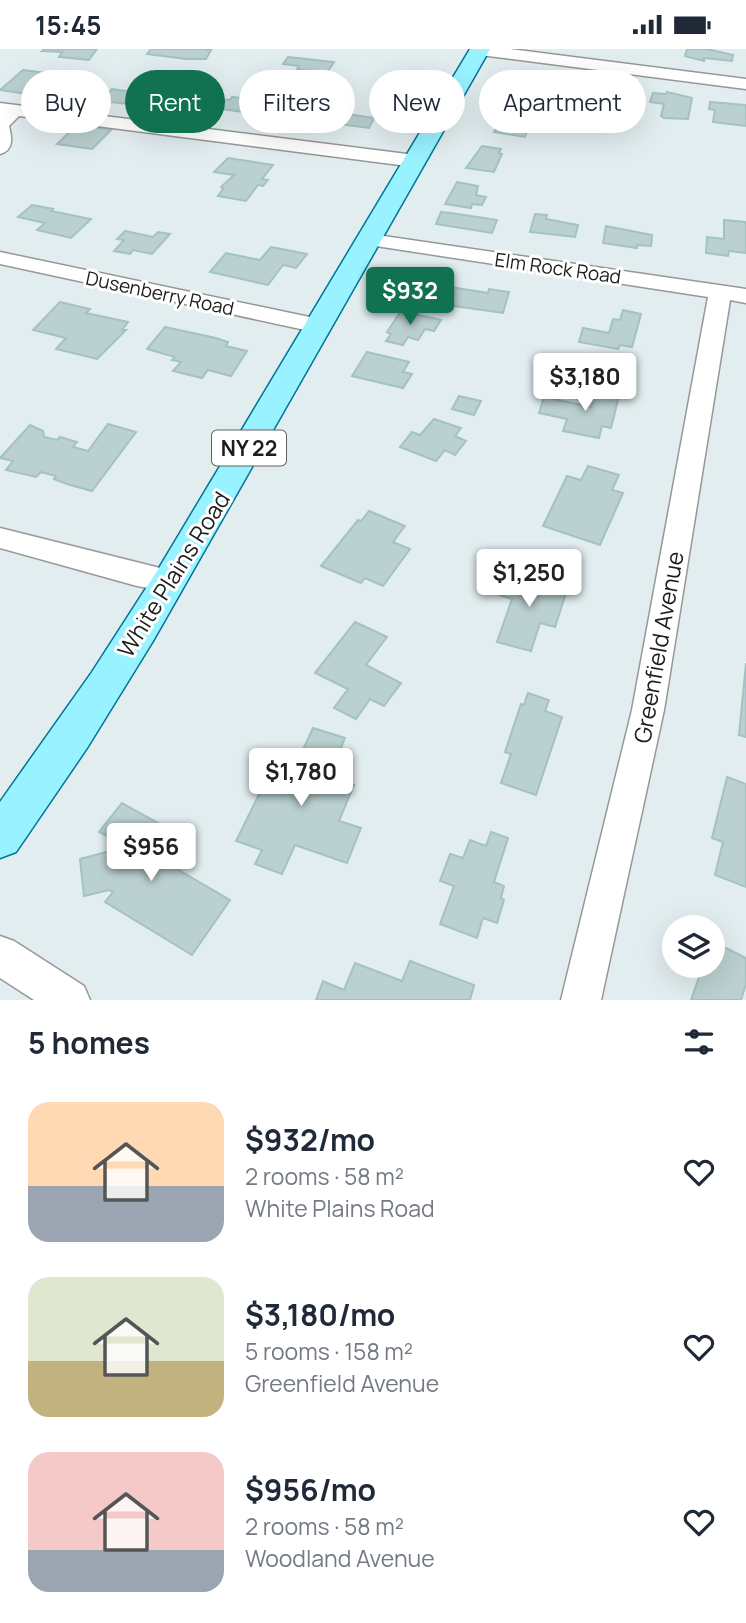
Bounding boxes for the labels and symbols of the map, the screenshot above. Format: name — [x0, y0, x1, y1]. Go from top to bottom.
street label: Elm Rock Road — [493, 246, 623, 290]
street label: Dusenberry Road — [83, 265, 237, 321]
pin: $932 — [369, 267, 451, 327]
pin: $3,180 — [528, 353, 642, 413]
road number: NY 22 — [212, 431, 286, 465]
street label: White Plains Road — [109, 485, 237, 663]
pin: $1,250 — [472, 549, 586, 609]
street label: Greenfield Avenue — [625, 549, 691, 745]
pin: $1,780 — [244, 749, 358, 808]
pin: $956 — [110, 823, 192, 883]

